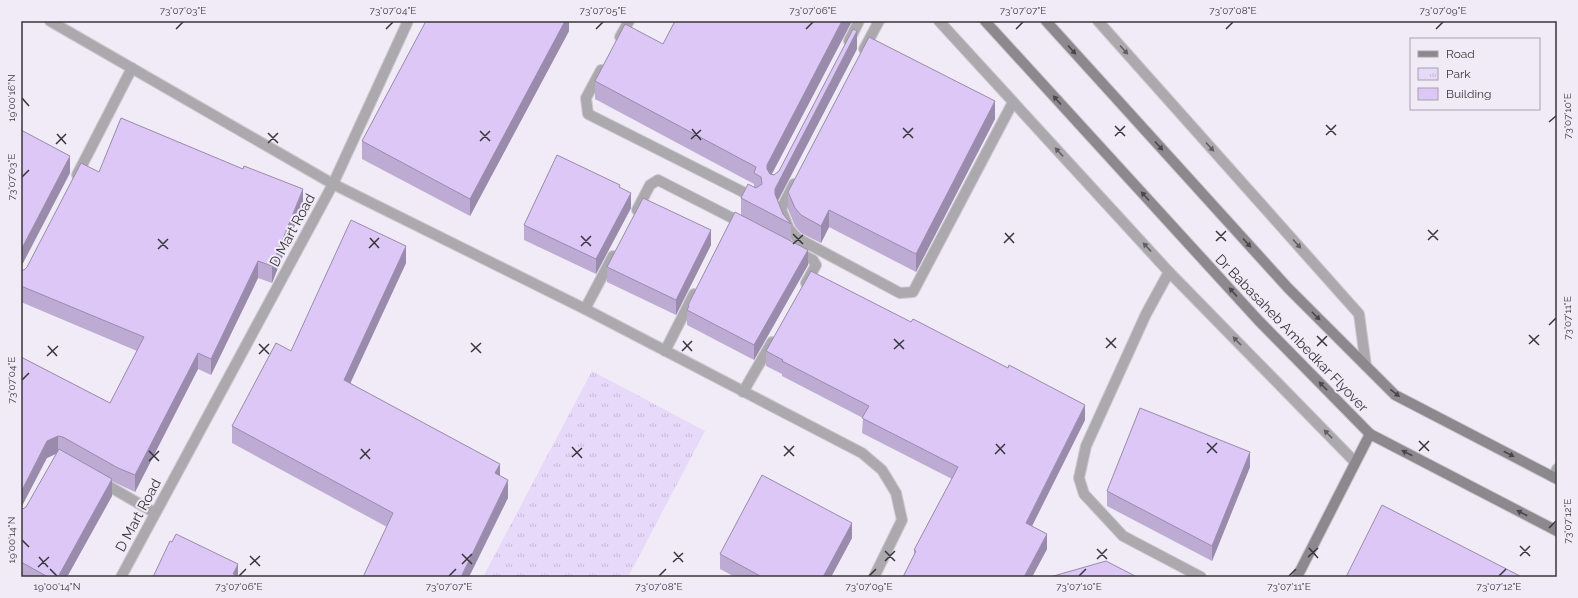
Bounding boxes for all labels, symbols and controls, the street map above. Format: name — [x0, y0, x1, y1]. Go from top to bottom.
text: 73°07'03"E — [160, 5, 206, 16]
text: 73°07'04"E — [370, 5, 416, 16]
text: 73°07'05"E — [580, 5, 626, 16]
text: 73°07'06"E — [789, 5, 837, 16]
text: 73°07'07"E — [1000, 5, 1046, 16]
text: 73°07'08"E — [1209, 5, 1257, 16]
text: 73°07'09"E — [1419, 5, 1467, 16]
legend — [1410, 38, 1540, 110]
one-way arrow — [1067, 45, 1077, 55]
one-way arrow — [1119, 45, 1128, 55]
text: Road — [1446, 47, 1475, 61]
text: Park — [1446, 67, 1471, 81]
text: 19°00'16"N — [6, 74, 17, 122]
text: Building — [1446, 87, 1492, 101]
text: 73°07'10"E — [1562, 93, 1573, 139]
one-way arrow — [1053, 95, 1062, 105]
one-way arrow — [1155, 141, 1164, 151]
one-way arrow — [1205, 142, 1215, 152]
one-way arrow — [1054, 147, 1063, 157]
text: 73°07'03"E — [6, 154, 17, 200]
street label: D Mart Road — [266, 191, 318, 269]
one-way arrow — [1140, 191, 1150, 201]
one-way arrow — [1242, 237, 1251, 248]
one-way arrow — [1292, 239, 1301, 249]
one-way arrow — [1142, 242, 1151, 253]
street label: Dr Babasaheb Ambedkar Flyover — [1212, 251, 1372, 415]
one-way arrow — [1228, 287, 1237, 297]
text: 73°07'11"E — [1562, 296, 1573, 340]
one-way arrow — [1311, 311, 1321, 321]
one-way arrow — [1232, 336, 1242, 346]
text: 73°07'04"E — [6, 357, 17, 403]
one-way arrow — [1318, 381, 1328, 391]
one-way arrow — [1389, 389, 1400, 397]
one-way arrow — [1323, 429, 1333, 439]
one-way arrow — [1401, 450, 1413, 457]
one-way arrow — [1503, 451, 1515, 457]
street label: D Mart Road — [112, 476, 164, 554]
text: 73°07'12"E — [1562, 499, 1573, 543]
one-way arrow — [1517, 510, 1528, 516]
text: 19°00'14"N — [6, 517, 17, 563]
text: 19°00'14"N — [34, 581, 80, 592]
text: 73°07'06"E — [215, 581, 263, 592]
text: 73°07'07"E — [426, 581, 472, 592]
text: 73°07'08"E — [635, 581, 683, 592]
text: 73°07'09"E — [845, 581, 893, 592]
text: 73°07'10"E — [1056, 581, 1102, 592]
text: 73°07'11"E — [1267, 581, 1311, 592]
text: 73°07'12"E — [1477, 581, 1521, 592]

